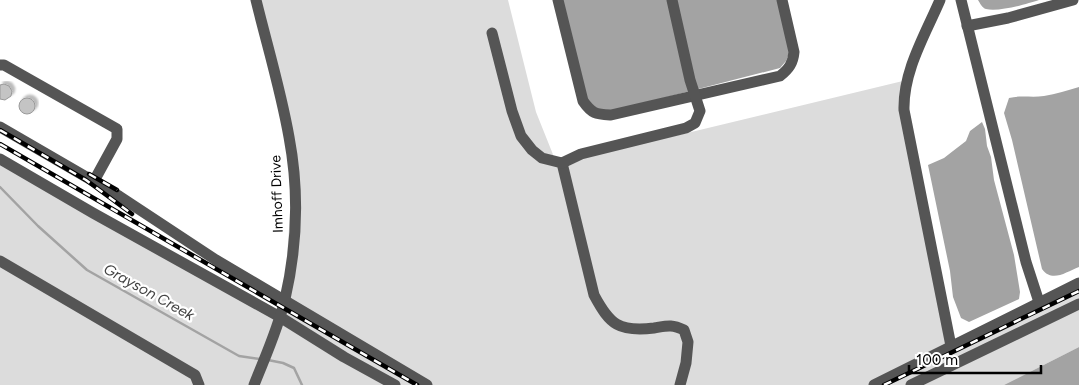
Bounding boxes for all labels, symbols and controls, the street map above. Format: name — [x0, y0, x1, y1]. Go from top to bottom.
street label: Imhoff Drive — [267, 154, 287, 233]
water label: Grayson Creek — [101, 260, 198, 325]
scale bar — [909, 342, 1042, 374]
text: 100 m — [916, 351, 958, 369]

